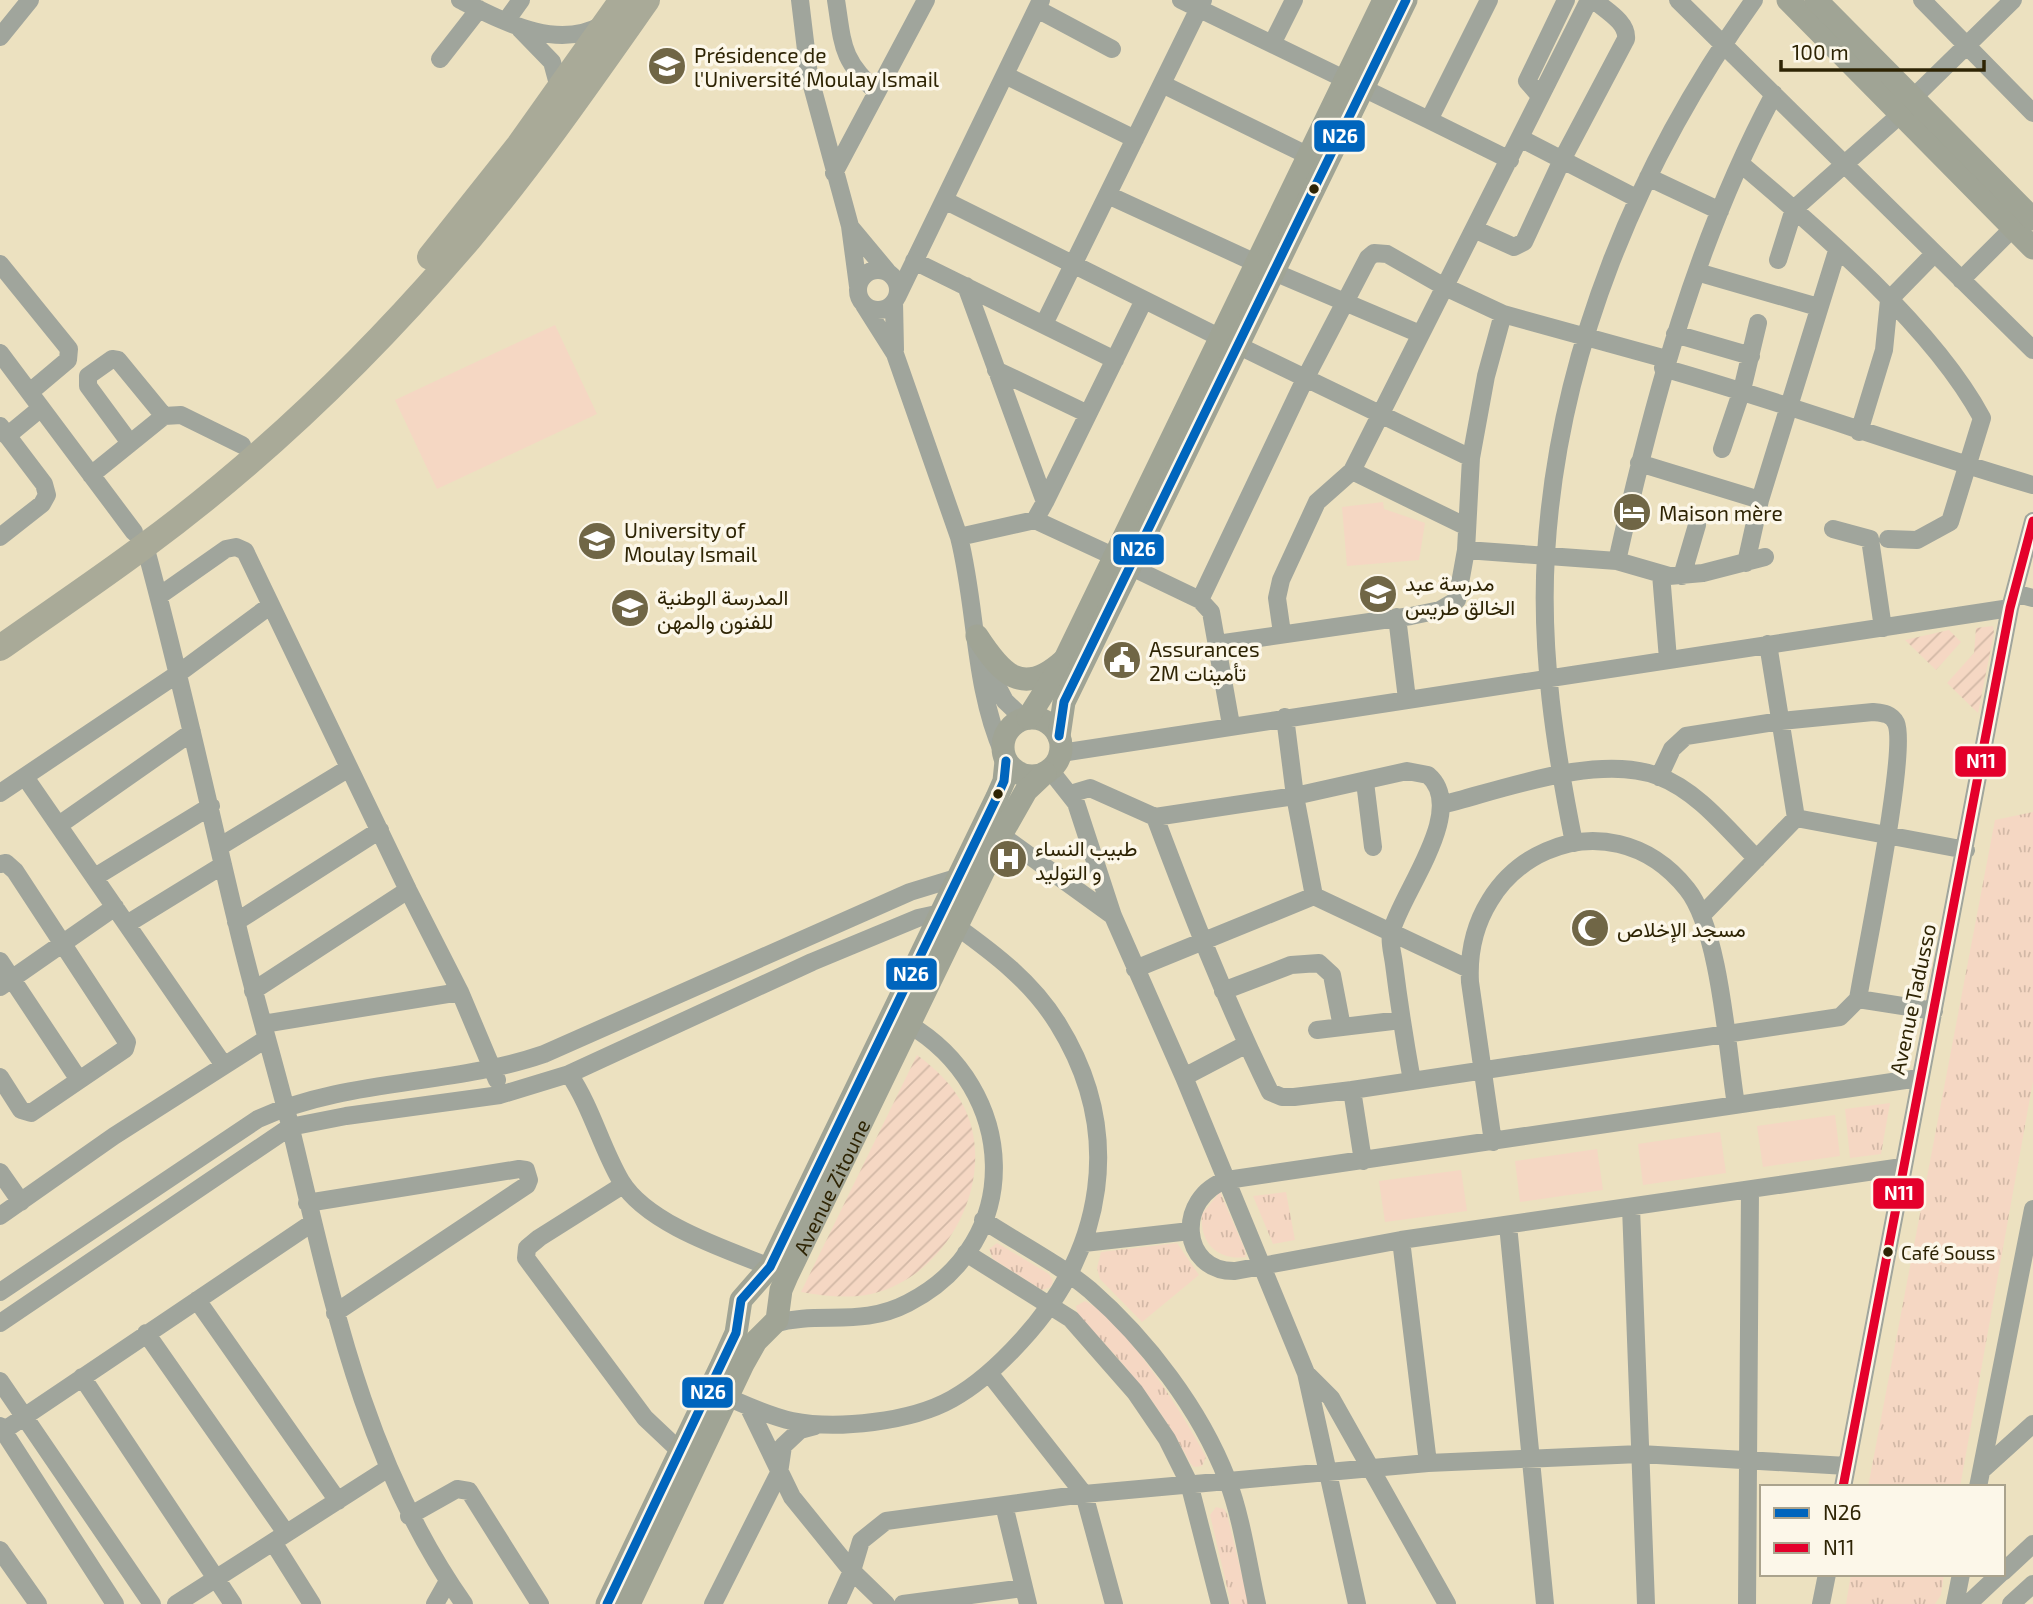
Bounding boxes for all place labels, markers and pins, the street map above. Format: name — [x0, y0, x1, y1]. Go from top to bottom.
place label: Présidence de l'Université Moulay Ismail — [694, 42, 940, 91]
school or university icon: Présidence de l'Université Moulay Ismail — [646, 45, 688, 87]
unlabelled marker — [1307, 182, 1321, 196]
hotel icon: Maison mère — [1611, 491, 1653, 533]
place label: Maison mère — [1659, 500, 1783, 525]
place label: University of Moulay Ismail — [624, 517, 758, 566]
school or university icon: University of Moulay Ismail — [576, 520, 618, 562]
place label: مدرسة عبد الخالق طريس — [1405, 570, 1515, 621]
school or university icon: مدرسة عبد الخالق طريس — [1357, 573, 1399, 615]
place label: المدرسة الوطنية للفنون والمهن — [657, 584, 788, 635]
school or university icon: المدرسة الوطنية للفنون والمهن — [609, 587, 651, 629]
place label: Assurances 2M تأمينات — [1149, 636, 1260, 686]
public building icon: Assurances 2M تأمينات — [1101, 639, 1143, 681]
unlabelled marker — [991, 787, 1005, 801]
place label: طبيب النساء و التوليد — [1035, 835, 1138, 886]
hospital icon: طبيب النساء و التوليد — [987, 838, 1029, 880]
mosque icon: مسجد الإخلاص — [1569, 907, 1611, 949]
place label: مسجد الإخلاص — [1617, 916, 1746, 944]
place label: Café Souss — [1901, 1241, 1995, 1264]
marker: Café Souss — [1881, 1245, 1895, 1259]

